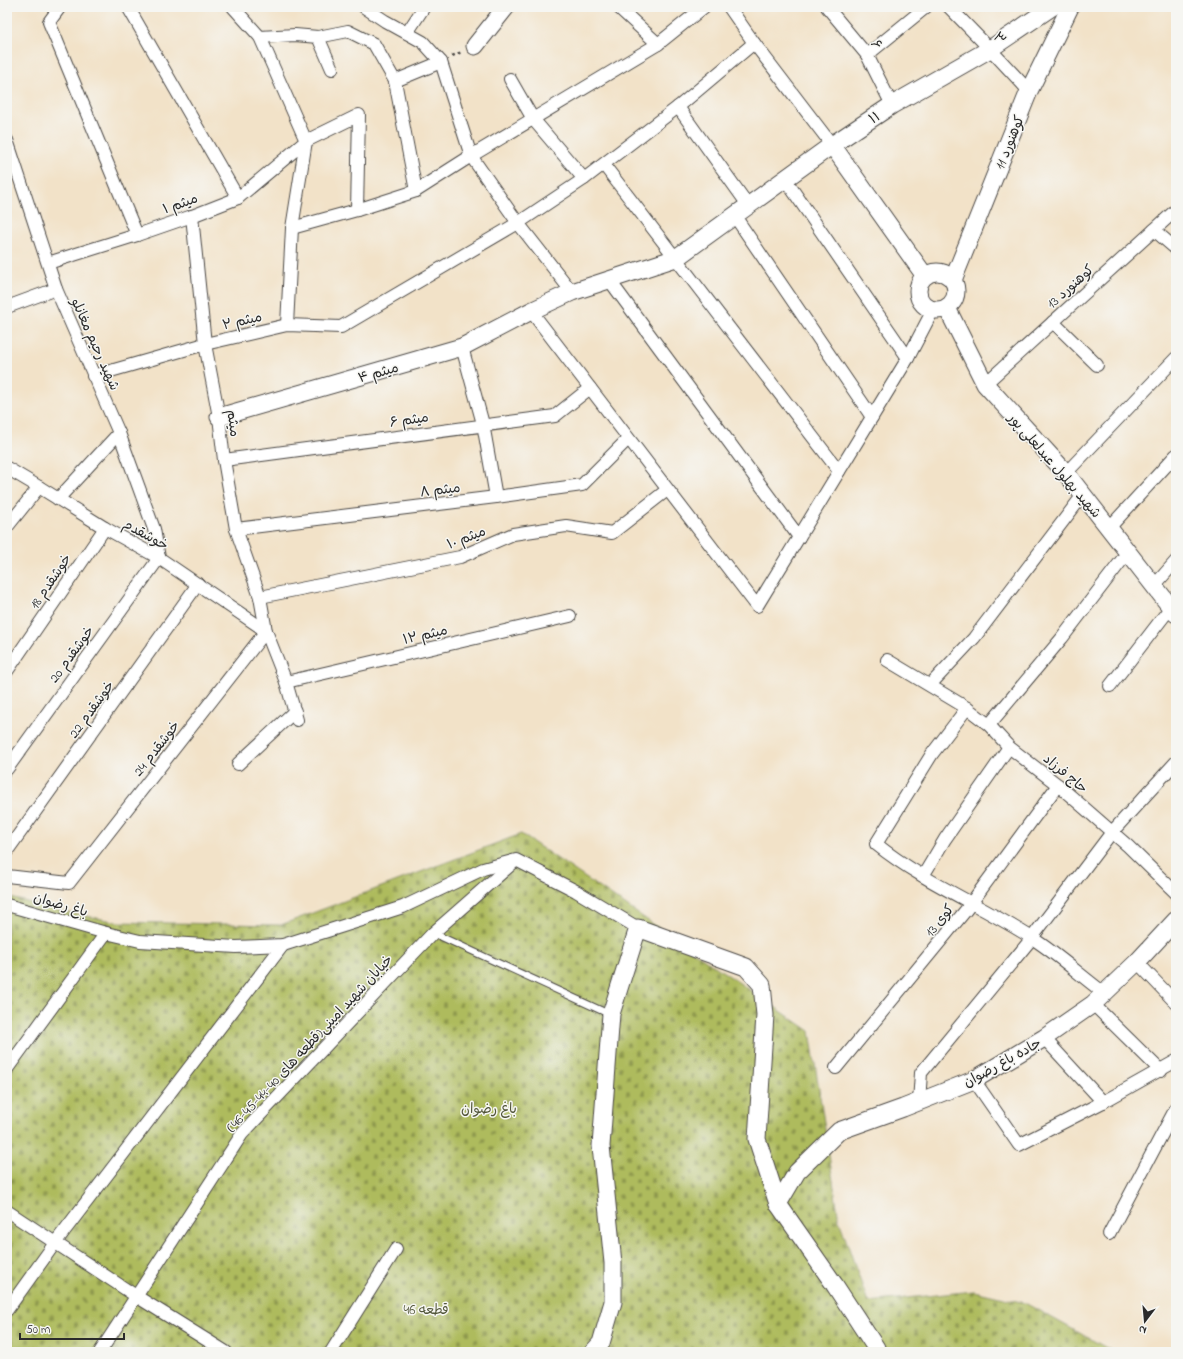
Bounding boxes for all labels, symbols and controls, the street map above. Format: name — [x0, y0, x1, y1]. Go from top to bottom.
street label: ۳ — [987, 28, 1010, 50]
street label: ۶ — [865, 35, 887, 54]
street label: ۱۱ — [865, 107, 885, 130]
street label: کوهنورد 11 — [990, 112, 1031, 173]
street label: ۱ میثم — [160, 188, 201, 220]
street label: کوهنورد 13 — [1042, 260, 1100, 314]
street label: شهید رحیم مغانلو — [64, 294, 124, 394]
street label: ۲ میثم — [220, 307, 264, 336]
street label: ۴ میثم — [356, 358, 401, 389]
street label: ۶ میثم — [388, 407, 430, 434]
street label: میثم — [220, 408, 245, 438]
street label: شهید بهلول عبدلعلی پور — [1001, 408, 1106, 523]
street label: ۸ میثم — [419, 478, 462, 503]
street label: خوشقدم — [119, 514, 172, 556]
street label: ۱۰ میثم — [444, 521, 489, 555]
street label: خوشقدم 18 — [25, 550, 77, 614]
street label: ۱۲ میثم — [401, 620, 450, 651]
street label: خوشقدم 20 — [44, 622, 100, 688]
street label: خوشقدم 22 — [64, 677, 120, 743]
street label: خوشقدم 24 — [129, 717, 186, 781]
street label: حاج فرزاد — [1038, 749, 1092, 799]
street label: باغ رضوان — [31, 888, 90, 923]
street label: کوی 13 — [920, 900, 960, 942]
street label: خیابان شهید امینی(قطعه های 40-44-45-46) — [222, 950, 398, 1138]
street label: جاده باغ رضوان — [960, 1033, 1046, 1093]
park label: باغ رضوان — [461, 1099, 517, 1120]
park label: قطعه 46 — [403, 1300, 449, 1321]
north arrow — [1125, 1301, 1165, 1341]
scale bar — [20, 1315, 124, 1341]
text: 50 m — [26, 1321, 50, 1339]
text: N — [1137, 1321, 1148, 1338]

